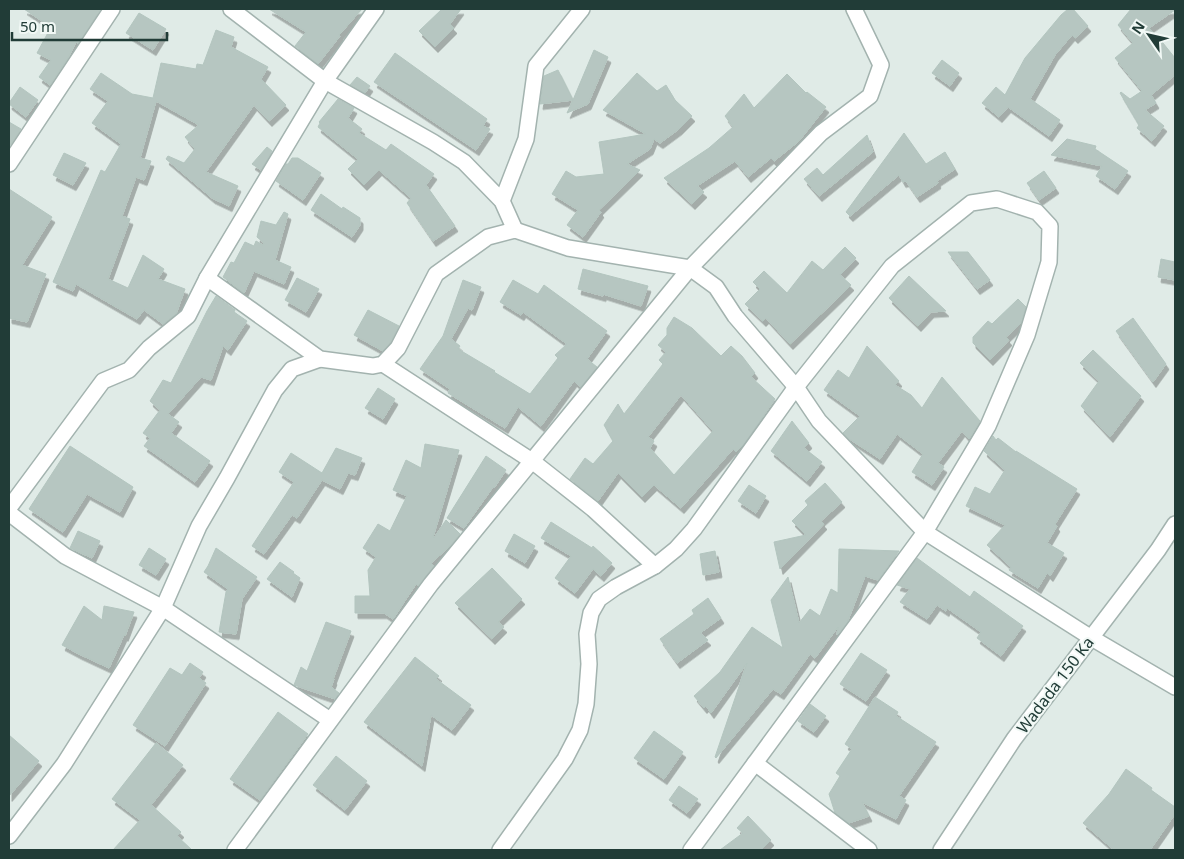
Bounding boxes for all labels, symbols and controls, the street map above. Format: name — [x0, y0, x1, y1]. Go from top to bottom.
scale bar — [12, 10, 168, 42]
north arrow — [1124, 10, 1174, 60]
text: 50 m — [20, 16, 55, 36]
text: N — [1127, 17, 1149, 37]
street label: Wadada 150 Ka — [1011, 632, 1099, 738]

